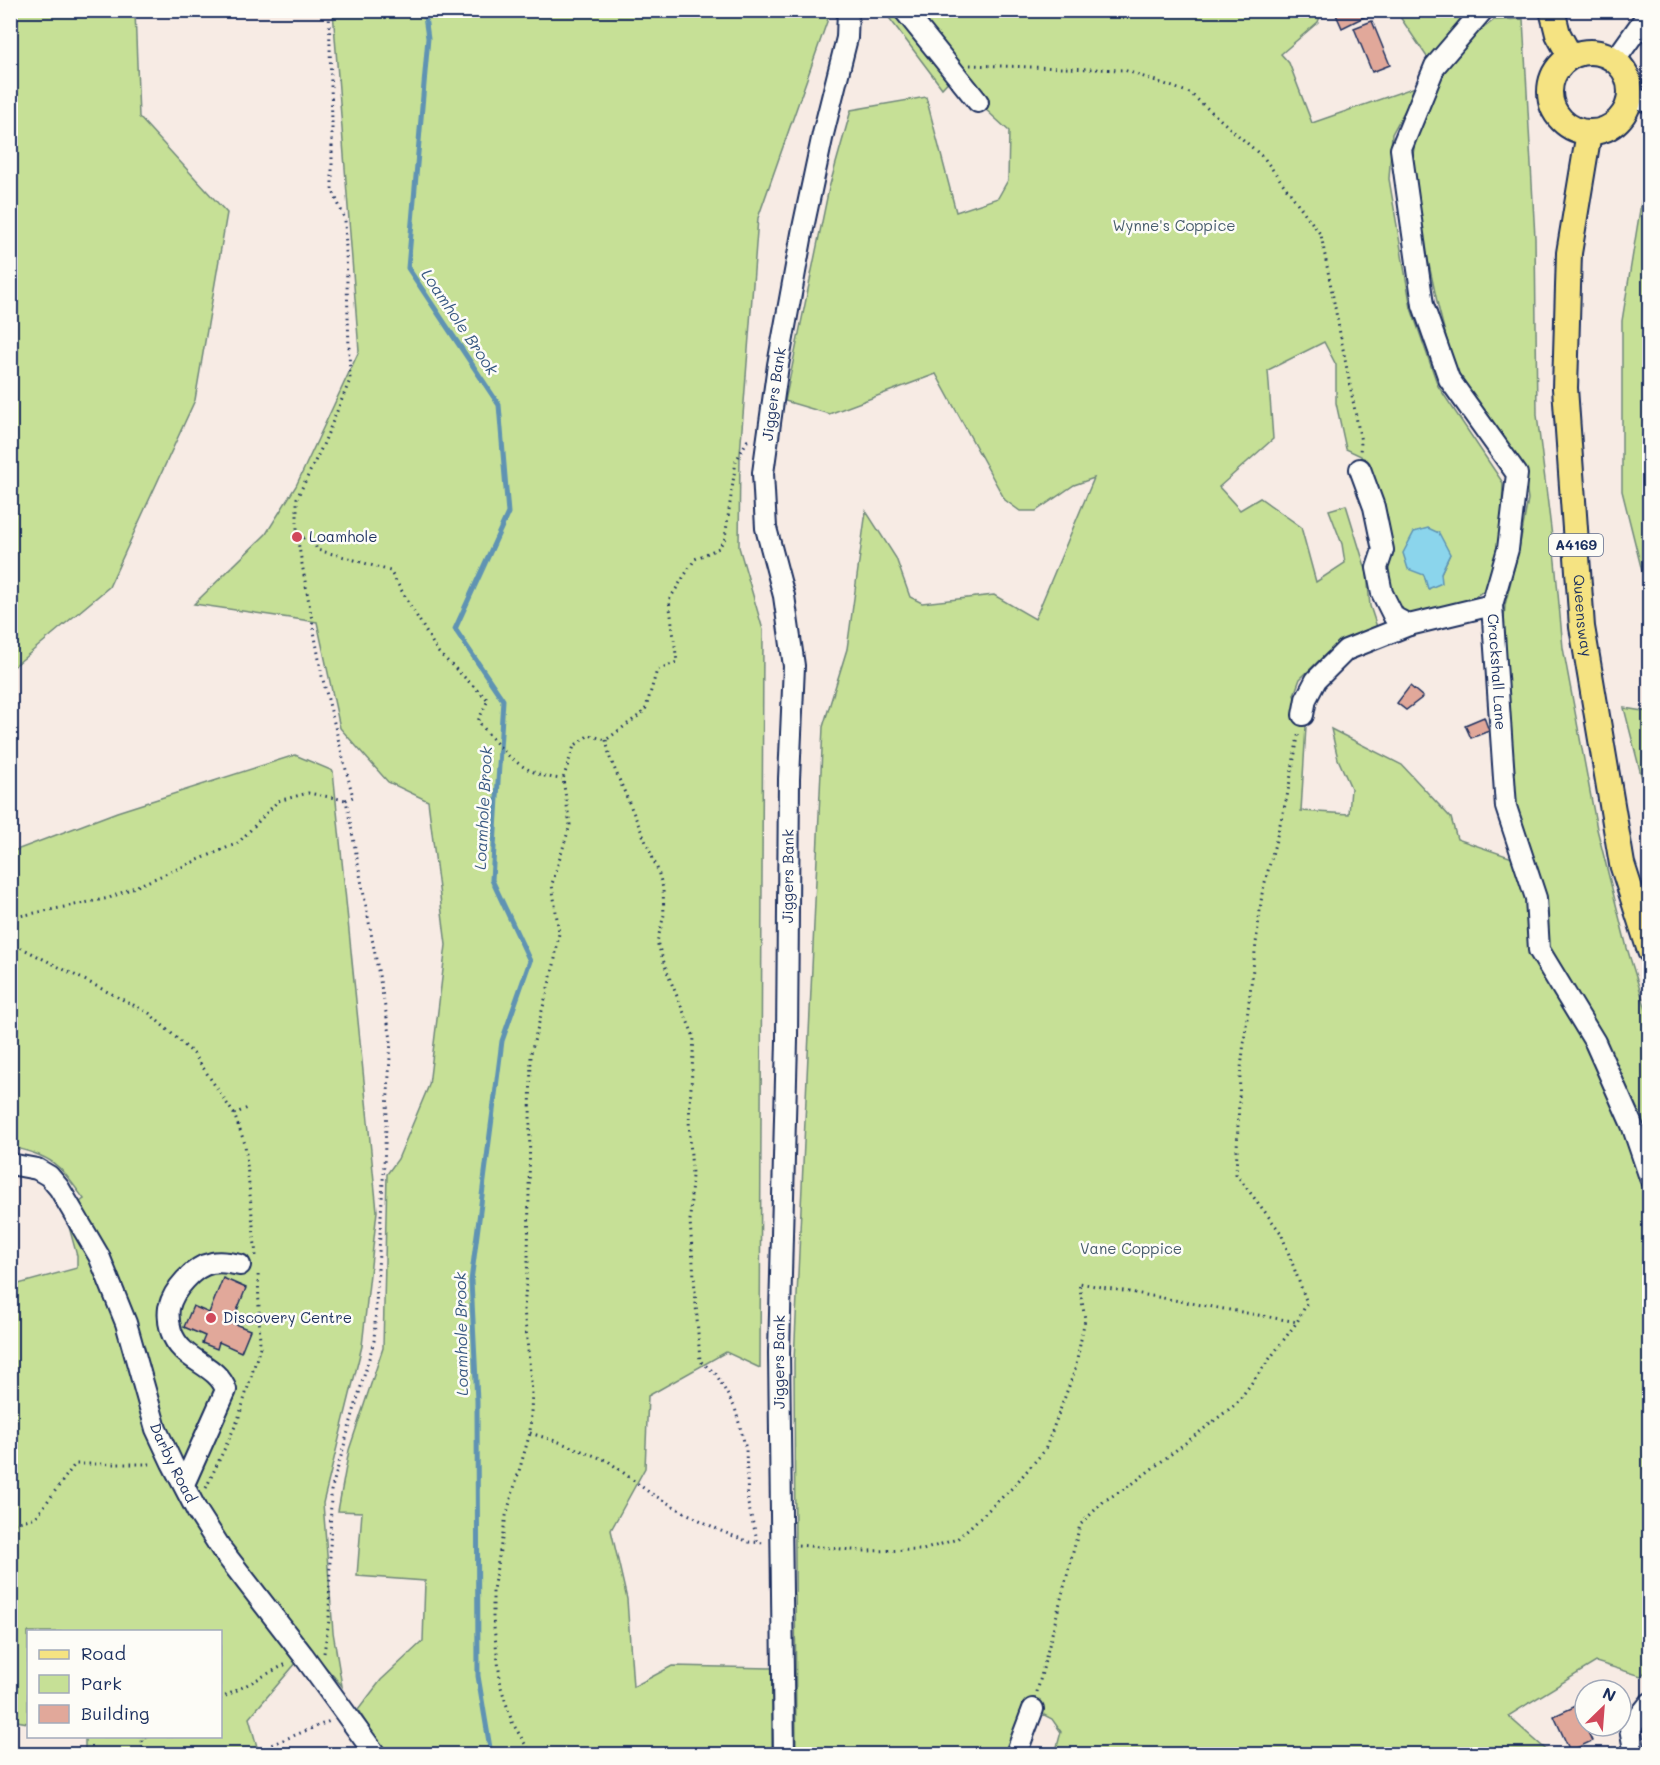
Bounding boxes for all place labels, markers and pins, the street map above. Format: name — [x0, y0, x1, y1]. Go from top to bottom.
place label: Loamhole — [309, 526, 378, 546]
marker: Loamhole — [290, 530, 304, 544]
place label: Discovery Centre — [223, 1307, 352, 1327]
marker: Discovery Centre — [204, 1311, 218, 1325]

